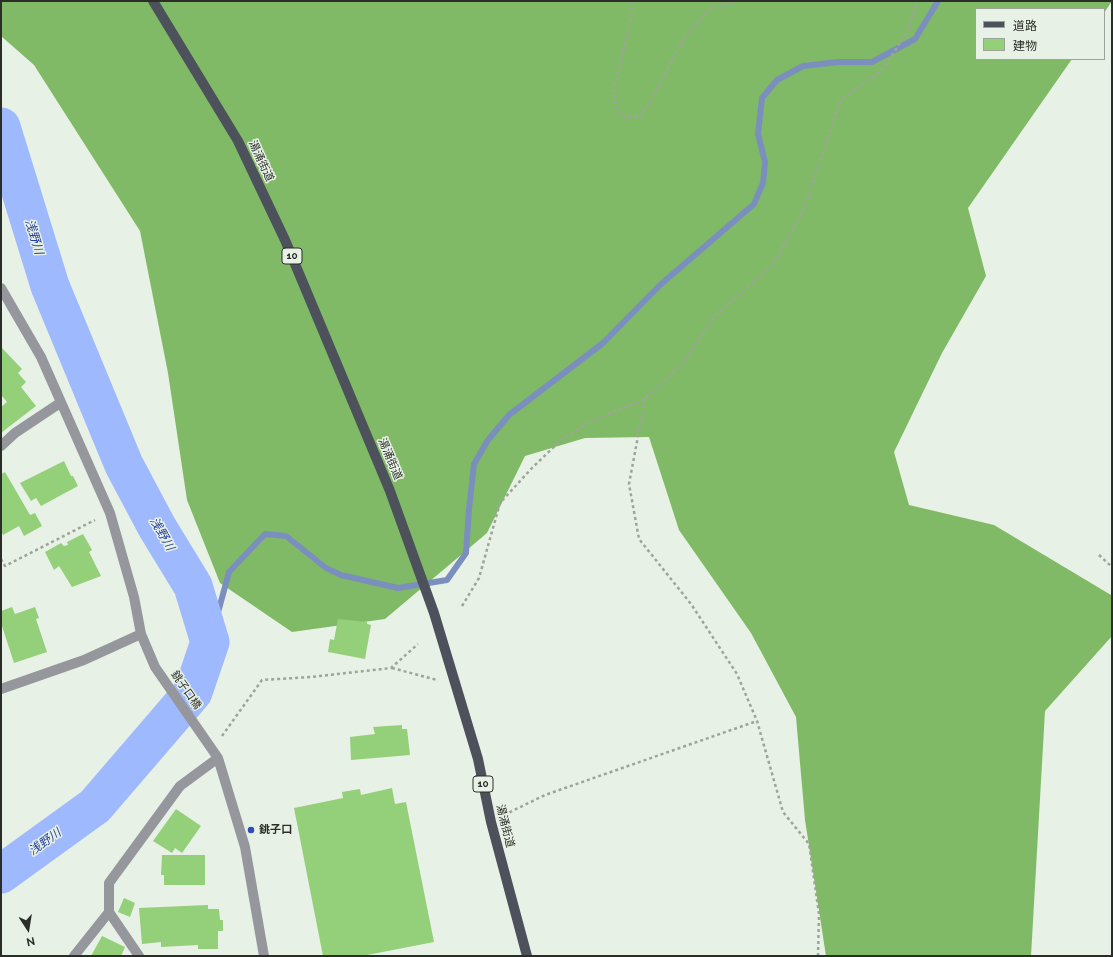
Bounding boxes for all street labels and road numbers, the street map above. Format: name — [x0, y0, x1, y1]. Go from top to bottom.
street label: 湯涌街道 — [246, 138, 276, 184]
road number: 10 — [282, 248, 302, 264]
street label: 湯涌街道 — [375, 436, 405, 482]
street label: 銚子口橋 — [168, 668, 204, 712]
road number: 10 — [473, 776, 493, 792]
street label: 湯涌街道 — [493, 803, 517, 849]

